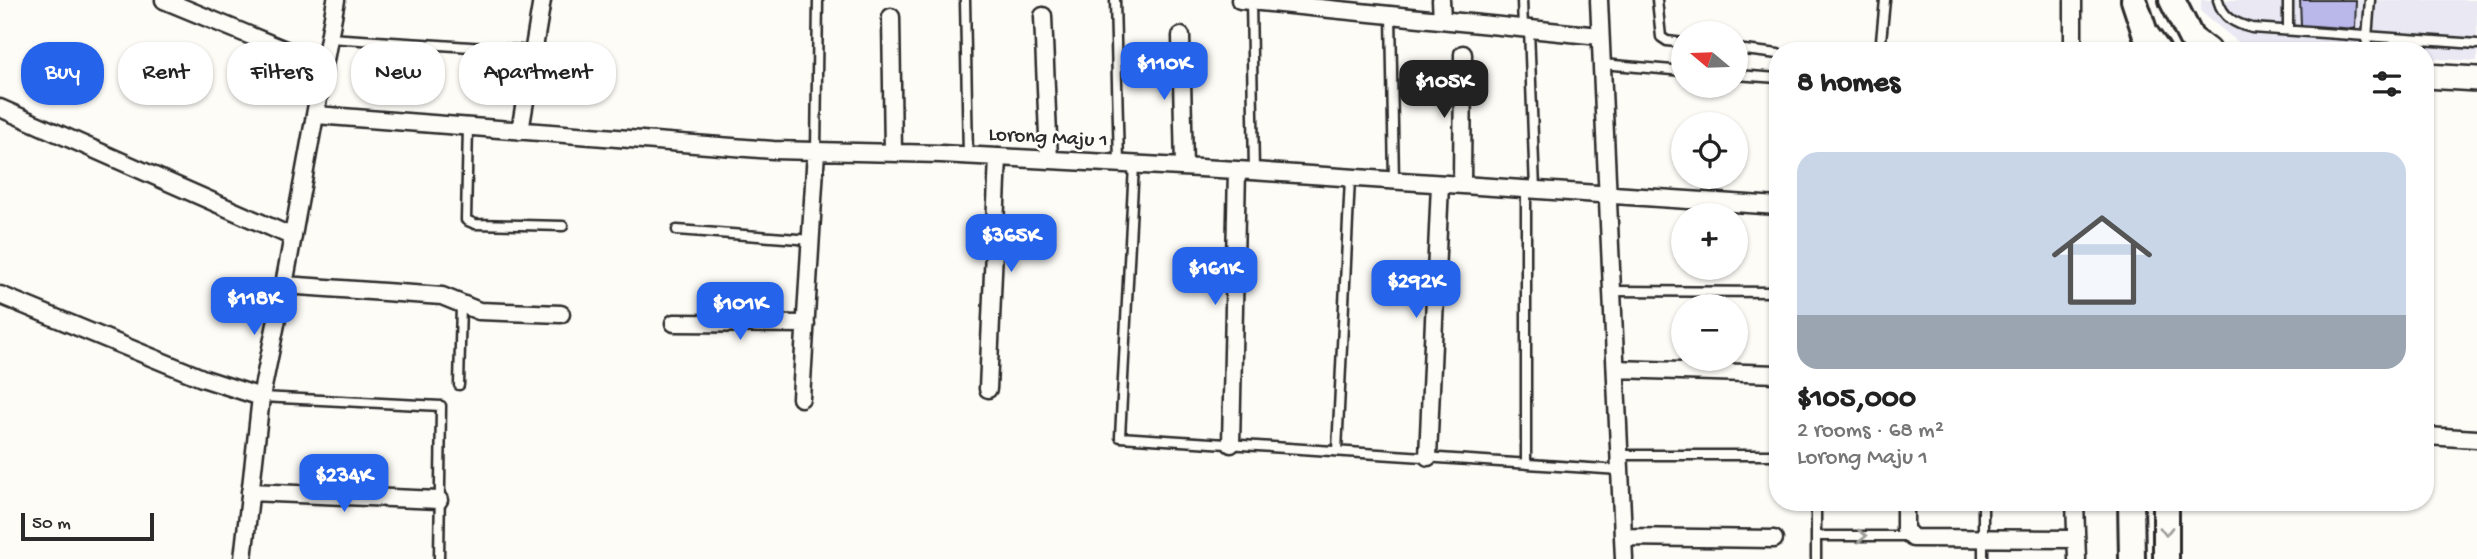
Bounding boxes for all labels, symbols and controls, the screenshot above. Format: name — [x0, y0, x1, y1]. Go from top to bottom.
north arrow — [1671, 21, 1748, 98]
map controls — [1671, 21, 1748, 371]
chip: Buy — [21, 42, 104, 105]
chip: Rent — [118, 42, 213, 105]
chip: Filters — [227, 42, 337, 105]
chip: New — [351, 42, 445, 105]
chip: Apartment — [459, 42, 616, 105]
pin: $110K — [1115, 42, 1213, 102]
text: $110K — [1137, 51, 1191, 78]
pin: $105K — [1395, 60, 1493, 120]
icon: filters — [2368, 65, 2406, 103]
text: 8 homes — [1797, 67, 1900, 102]
text: $105K — [1415, 69, 1473, 96]
button: locate — [1671, 112, 1748, 189]
street label: Lorong Maju 1 — [988, 123, 1108, 155]
icon: home — [2039, 197, 2165, 323]
button: + — [1671, 203, 1748, 280]
pin: $365K — [962, 215, 1060, 274]
text: $365K — [982, 223, 1040, 250]
pin: $161K — [1166, 247, 1264, 307]
text: $161K — [1188, 256, 1242, 283]
pin: $292K — [1367, 260, 1465, 320]
text: $292K — [1387, 269, 1445, 296]
pin: $118K — [205, 278, 303, 337]
pin: $101K — [691, 282, 789, 342]
text: $118K — [227, 286, 281, 313]
text: $101K — [713, 291, 767, 318]
button: − — [1671, 294, 1748, 371]
text: $105,000 — [1797, 383, 1916, 418]
text: 2 rooms · 68 m² — [1797, 418, 1944, 445]
text: Lorong Maju 1 — [1797, 445, 1928, 472]
pin: $234K — [295, 454, 393, 514]
text: $234K — [315, 463, 373, 490]
scale bar — [21, 510, 154, 542]
text: 50 m — [32, 513, 71, 536]
one-way arrow — [2158, 526, 2174, 536]
one-way arrow — [1858, 528, 1868, 544]

